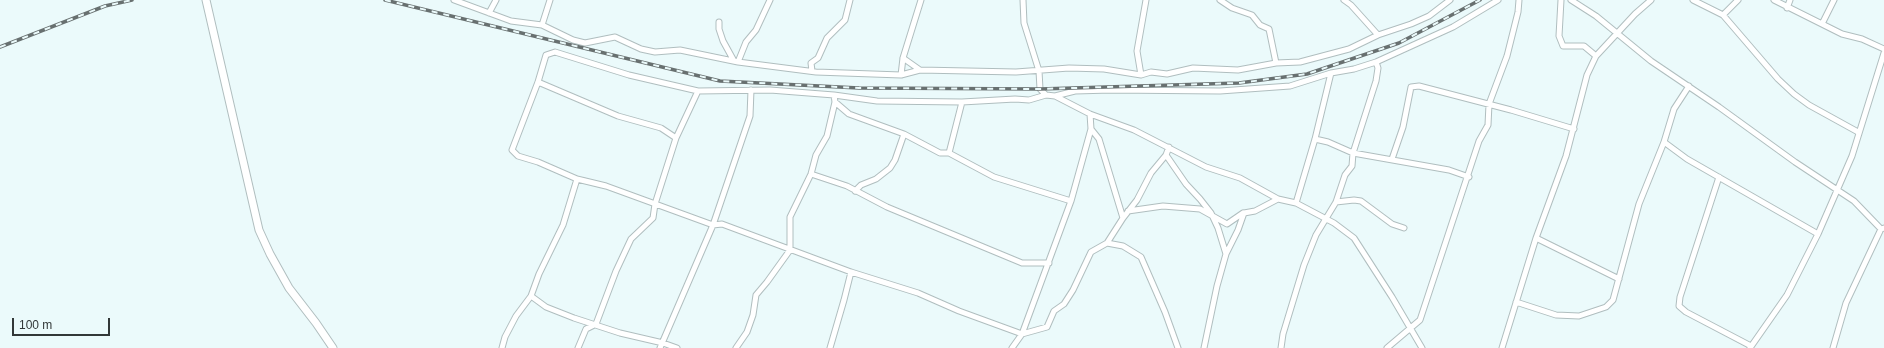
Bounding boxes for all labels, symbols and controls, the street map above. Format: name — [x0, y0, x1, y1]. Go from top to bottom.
scale bar — [14, 310, 112, 336]
text: 100 m — [19, 318, 52, 332]

